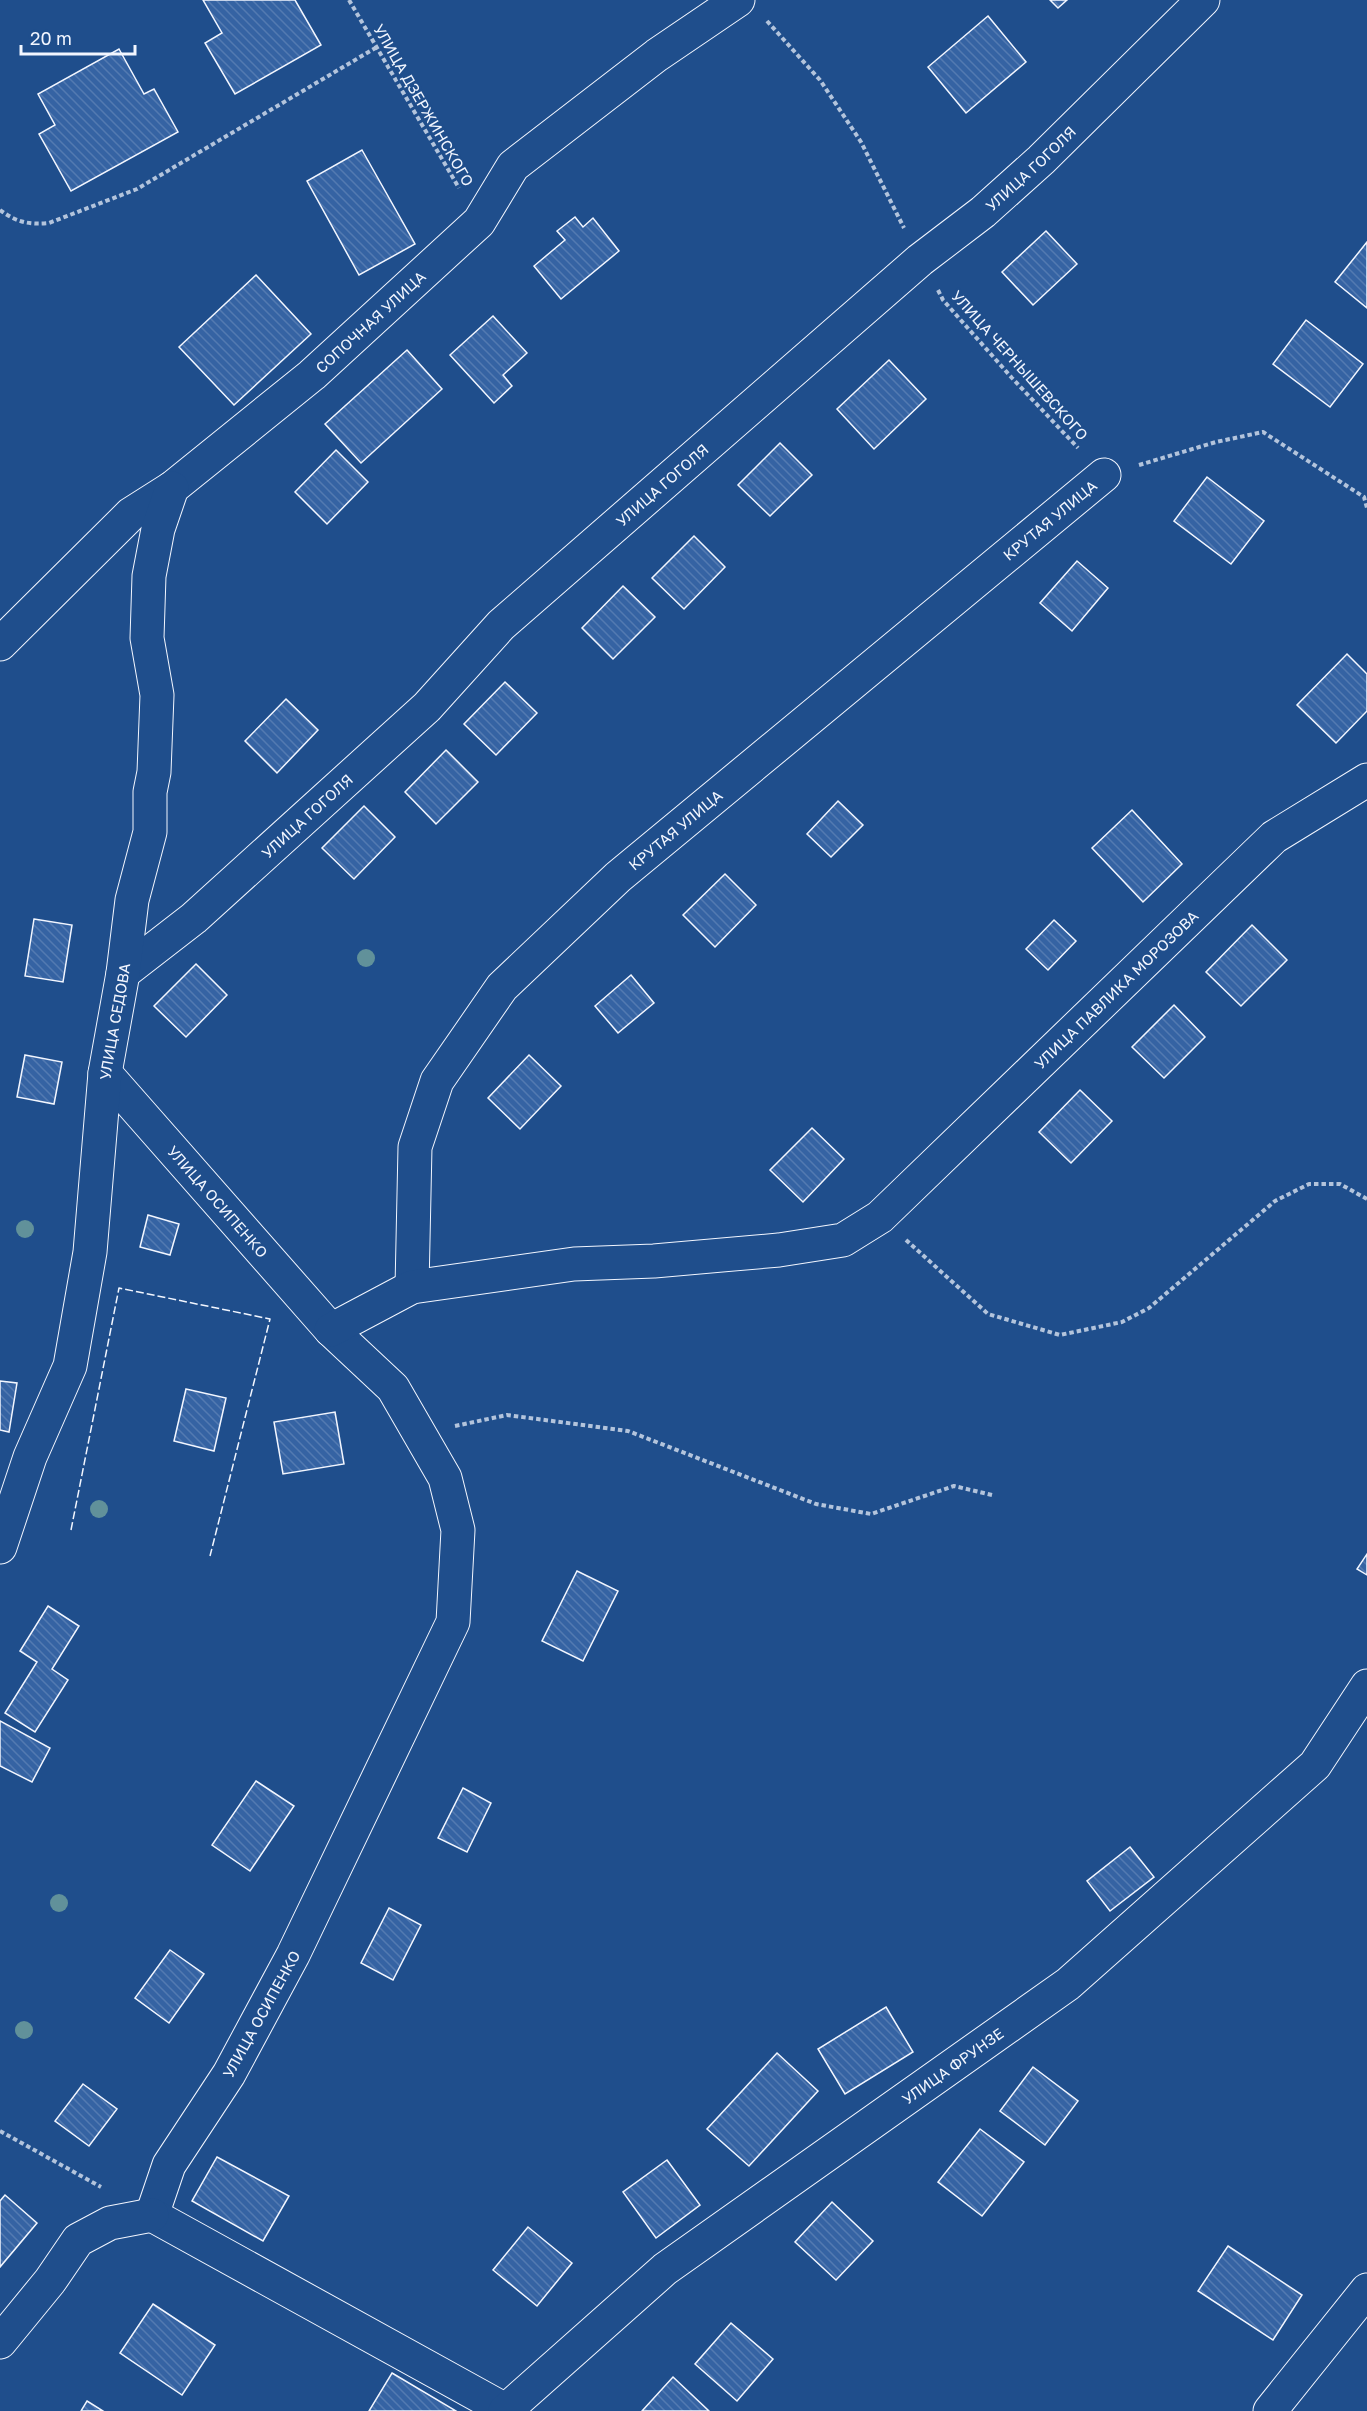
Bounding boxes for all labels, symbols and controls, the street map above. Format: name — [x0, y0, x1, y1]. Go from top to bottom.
scale bar — [21, 18, 135, 56]
street label: УЛИЦА ДЗЕРЖИНСКОГО — [370, 21, 478, 189]
text: 20 m — [30, 27, 72, 49]
street label: УЛИЦА ГОГОЛЯ — [982, 122, 1079, 215]
street label: СОПОЧНАЯ УЛИЦА — [312, 267, 429, 376]
street label: УЛИЦА ЧЕРНЫШЕВСКОГО — [948, 286, 1092, 444]
street label: УЛИЦА ГОГОЛЯ — [612, 440, 712, 530]
street label: КРУТАЯ УЛИЦА — [999, 476, 1100, 564]
street label: УЛИЦА ГОГОЛЯ — [258, 770, 356, 862]
street label: КРУТАЯ УЛИЦА — [625, 786, 726, 874]
street label: УЛИЦА ПАВЛИКА МОРОЗОВА — [1030, 906, 1202, 1072]
street label: УЛИЦА СЕДОВА — [95, 962, 133, 1080]
street label: УЛИЦА ОСИПЕНКО — [164, 1142, 272, 1261]
street label: УЛИЦА ОСИПЕНКО — [219, 1947, 303, 2081]
street label: УЛИЦА ФРУНЗЕ — [898, 2024, 1007, 2108]

